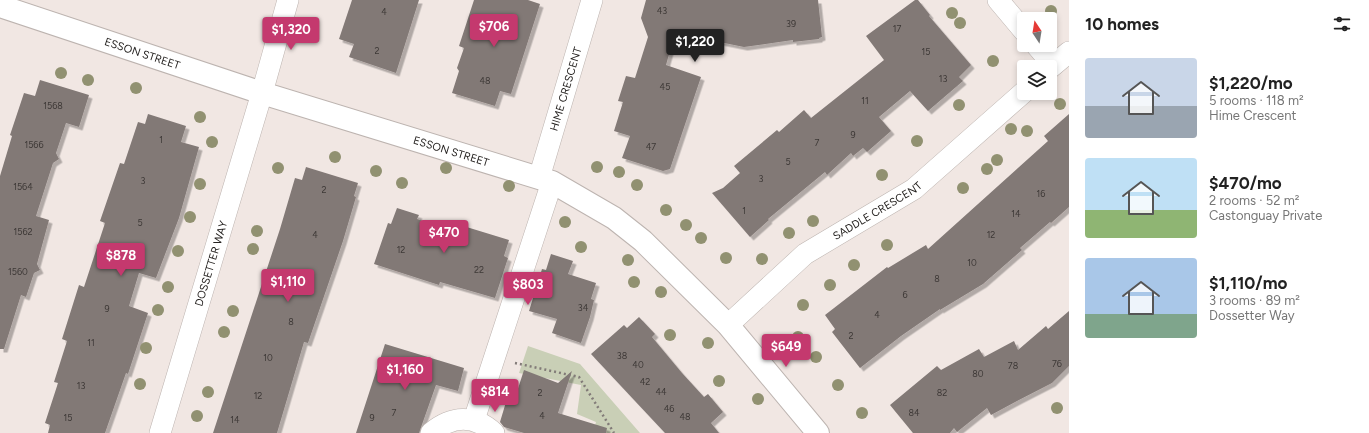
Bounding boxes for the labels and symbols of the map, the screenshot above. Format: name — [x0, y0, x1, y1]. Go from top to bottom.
house number: 43 — [657, 5, 667, 16]
house number: 4 — [381, 6, 387, 17]
north arrow — [1017, 12, 1057, 52]
pin: $706 — [470, 14, 518, 48]
pin: $1,320 — [258, 17, 324, 51]
house number: 39 — [786, 18, 796, 29]
house number: 17 — [893, 23, 901, 34]
pin: $1,220 — [662, 29, 728, 63]
street label: ESSON STREET — [103, 35, 182, 72]
house number: 2 — [374, 45, 380, 56]
street label: HIME CRESCENT — [547, 45, 585, 133]
house number: 15 — [922, 46, 930, 57]
house number: 13 — [939, 73, 947, 84]
house number: 48 — [479, 75, 491, 86]
house number: 45 — [660, 81, 670, 92]
house number: 11 — [861, 95, 869, 106]
house number: 1568 — [43, 100, 63, 111]
house number: 9 — [850, 129, 856, 140]
house number: 1 — [159, 134, 163, 145]
street label: ESSON STREET — [412, 134, 491, 169]
house number: 7 — [815, 137, 820, 148]
house number: 1566 — [24, 139, 44, 150]
house number: 47 — [646, 141, 656, 152]
house number: 5 — [785, 156, 791, 167]
house number: 3 — [759, 173, 764, 184]
house number: 3 — [141, 175, 146, 186]
street label: SADDLE CRESCENT — [831, 179, 925, 243]
house number: 1564 — [13, 181, 33, 192]
house number: 2 — [321, 184, 327, 195]
house number: 16 — [1037, 188, 1045, 199]
house number: 1 — [742, 205, 746, 216]
house number: 14 — [1011, 208, 1021, 219]
house number: 5 — [137, 217, 143, 228]
street label: DOSSETTER WAY — [192, 219, 230, 308]
pin: $470 — [420, 220, 468, 254]
house number: 1562 — [13, 226, 33, 237]
house number: 4 — [312, 229, 318, 240]
house number: 12 — [987, 229, 995, 240]
pin: $878 — [97, 243, 145, 277]
house number: 12 — [397, 244, 405, 255]
house number: 10 — [967, 257, 977, 268]
house number: 22 — [474, 264, 484, 275]
house number: 1560 — [8, 266, 28, 277]
pin: $1,110 — [255, 269, 321, 303]
pin: $803 — [504, 272, 552, 306]
house number: 8 — [934, 273, 940, 284]
house number: 6 — [902, 289, 908, 300]
house number: 34 — [578, 302, 589, 313]
house number: 9 — [104, 303, 110, 314]
house number: 4 — [874, 309, 880, 320]
house number: 8 — [288, 316, 294, 327]
house number: 2 — [848, 330, 854, 341]
pin: $649 — [762, 334, 810, 368]
house number: 11 — [87, 337, 95, 348]
house number: 38 — [617, 350, 628, 361]
house number: 10 — [263, 352, 273, 363]
pin: $1,160 — [372, 357, 438, 391]
house number: 76 — [1052, 358, 1062, 369]
house number: 40 — [632, 359, 644, 370]
house number: 78 — [1008, 360, 1019, 371]
house number: 80 — [972, 368, 984, 379]
house number: 42 — [640, 376, 650, 387]
pin: $814 — [471, 379, 519, 413]
house number: 13 — [77, 380, 85, 391]
house number: 44 — [655, 386, 667, 397]
house number: 2 — [537, 387, 543, 398]
house number: 82 — [937, 387, 947, 398]
house number: 12 — [254, 390, 262, 401]
house number: 46 — [664, 403, 674, 414]
house number: 7 — [392, 407, 397, 418]
house number: 84 — [908, 407, 920, 418]
house number: 4 — [539, 410, 545, 421]
house number: 48 — [679, 411, 691, 422]
house number: 15 — [64, 412, 72, 423]
house number: 9 — [369, 412, 375, 423]
house number: 14 — [230, 414, 240, 425]

